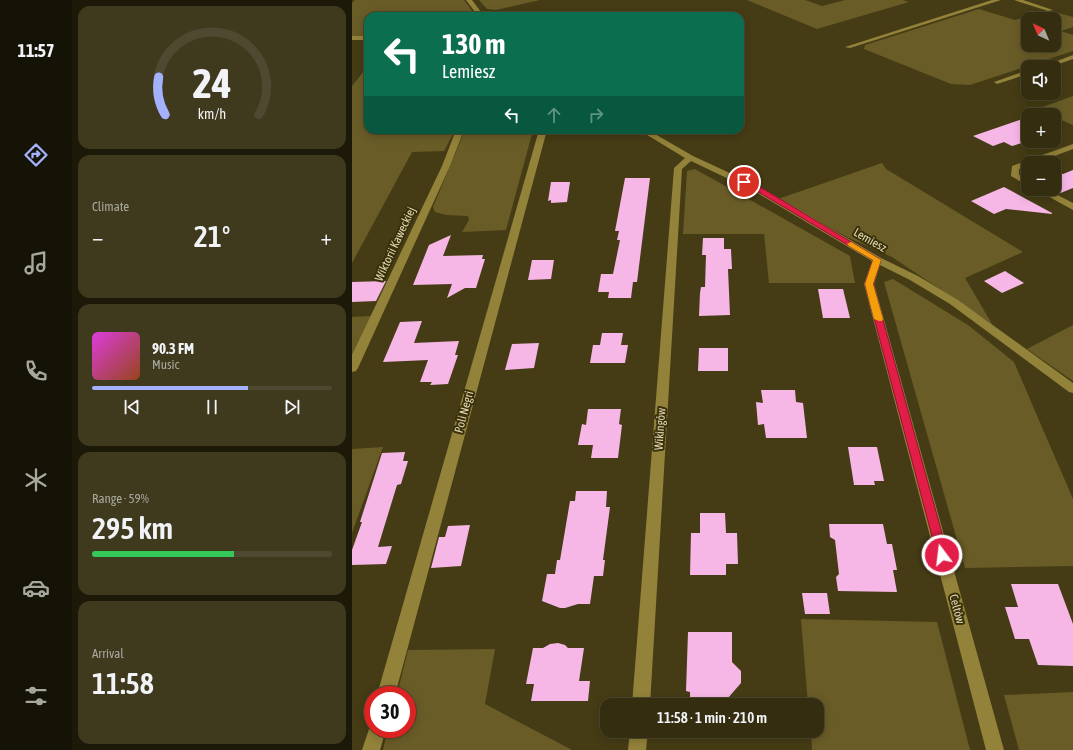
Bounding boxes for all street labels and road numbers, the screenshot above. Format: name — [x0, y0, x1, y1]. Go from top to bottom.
street label: Wiktorii Kaweckiej — [372, 205, 418, 283]
street label: Lemiesz — [851, 225, 889, 255]
street label: Poli Negri — [452, 389, 476, 435]
street label: Wikingów — [652, 407, 668, 451]
street label: Celtów — [946, 593, 968, 625]

